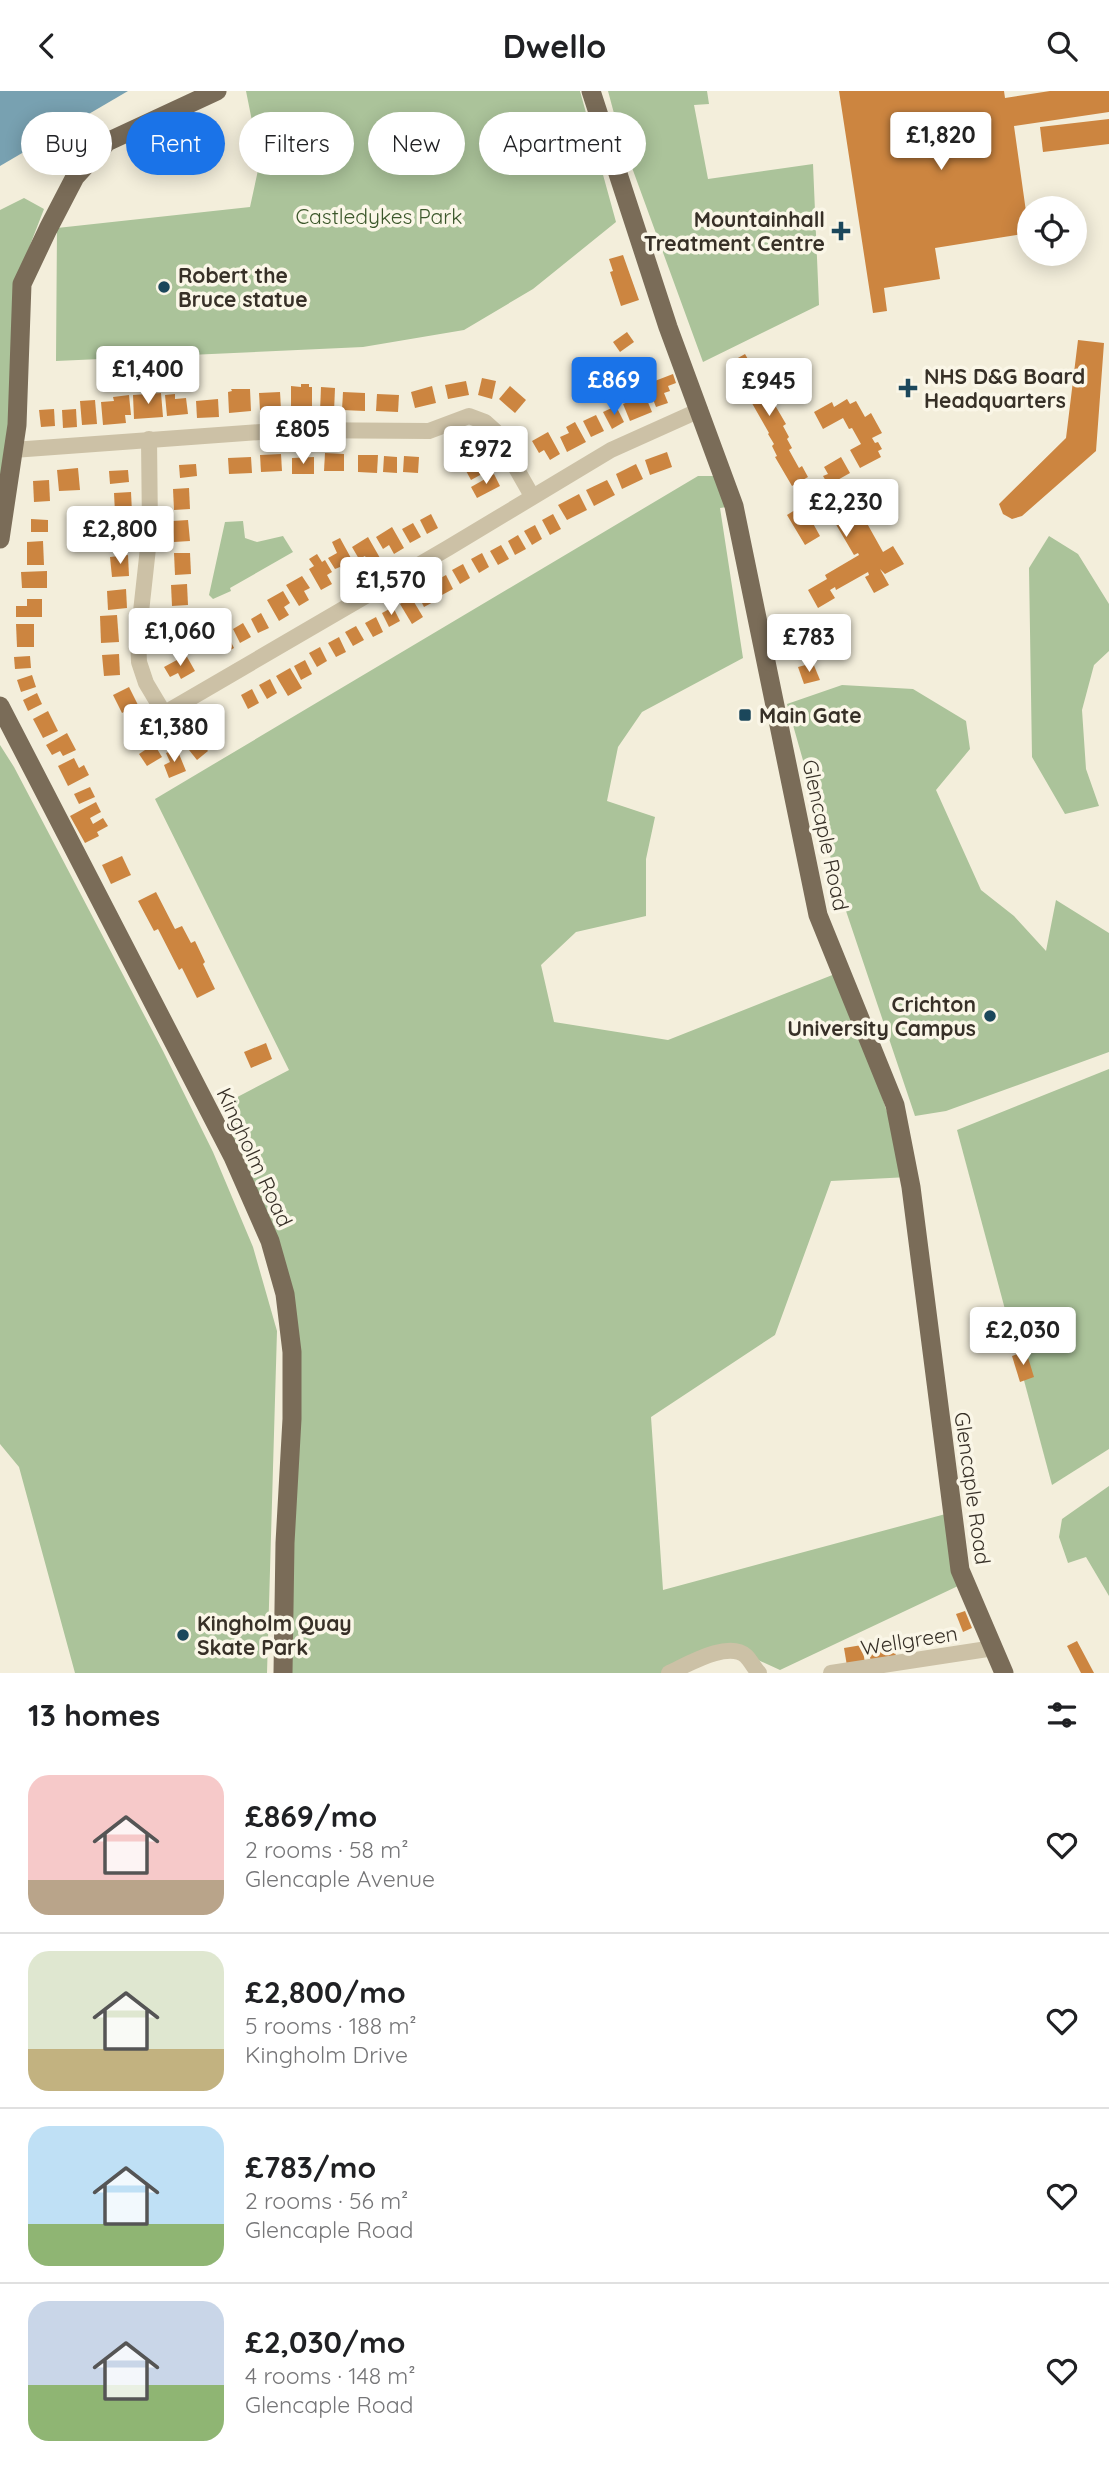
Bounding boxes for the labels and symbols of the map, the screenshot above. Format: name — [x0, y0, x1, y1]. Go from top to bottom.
pin: £1,820 — [884, 113, 998, 172]
park label: Castledykes Park — [295, 203, 463, 229]
place label: Mountainhall Treatment Centre — [644, 206, 825, 256]
marker: Mountainhall Treatment Centre — [831, 221, 851, 241]
place label: Robert the Bruce statue — [178, 262, 308, 312]
marker: Robert the Bruce statue — [156, 279, 172, 295]
pin: £1,400 — [91, 347, 205, 406]
pin: £869 — [573, 357, 655, 417]
pin: £945 — [728, 359, 810, 418]
place label: NHS D&G Board Headquarters — [924, 363, 1085, 413]
marker: NHS D&G Board Headquarters — [898, 378, 918, 398]
pin: £805 — [262, 407, 344, 466]
pin: £972 — [445, 427, 527, 486]
pin: £2,230 — [789, 479, 903, 539]
pin: £2,800 — [63, 507, 177, 566]
pin: £1,570 — [334, 557, 448, 617]
pin: £1,060 — [123, 609, 237, 668]
pin: £783 — [768, 615, 850, 674]
place label: Main Gate — [759, 702, 862, 728]
pin: £1,380 — [117, 705, 231, 764]
marker: Main Gate — [737, 707, 753, 723]
street label: Glencaple Road — [797, 757, 855, 913]
place label: Crichton University Campus — [787, 991, 976, 1041]
marker: Crichton University Campus — [982, 1008, 998, 1024]
street label: Kingholm Road — [211, 1083, 299, 1231]
pin: £2,030 — [966, 1307, 1080, 1367]
street label: Glencaple Road — [949, 1410, 997, 1566]
place label: Kingholm Quay Skate Park — [197, 1610, 352, 1660]
street label: Wellgreen — [859, 1620, 959, 1660]
marker: Kingholm Quay Skate Park — [175, 1627, 191, 1643]

